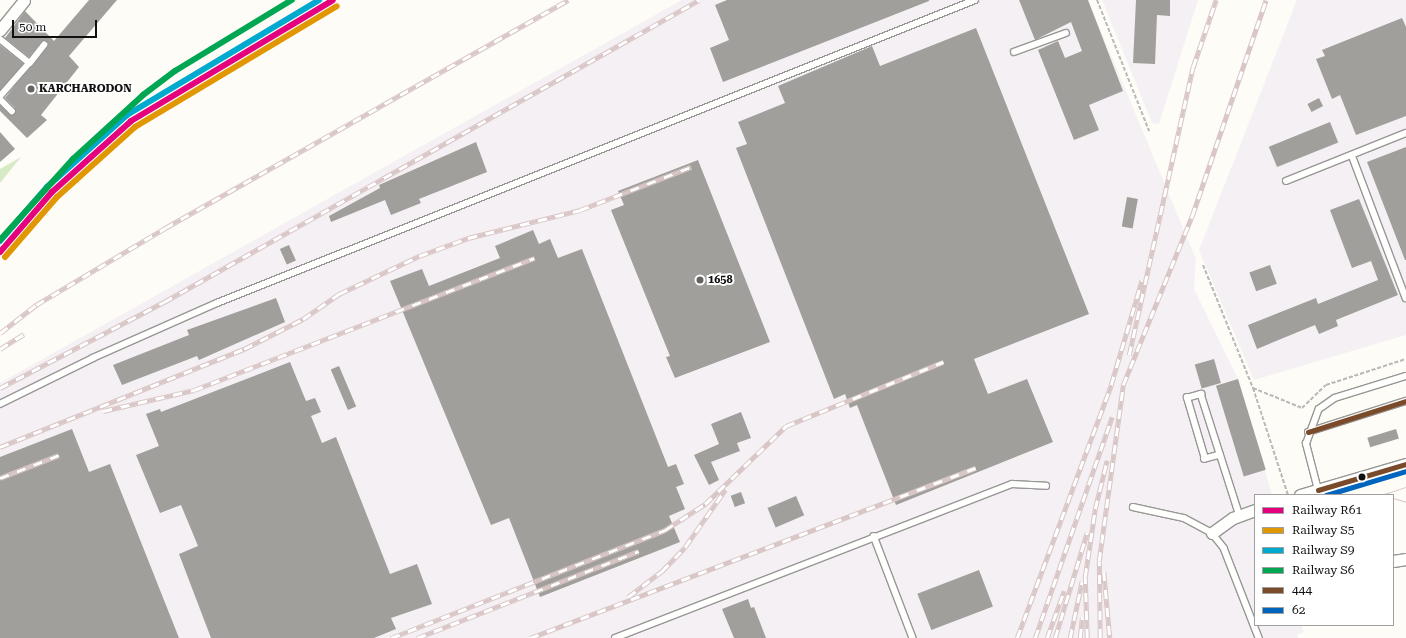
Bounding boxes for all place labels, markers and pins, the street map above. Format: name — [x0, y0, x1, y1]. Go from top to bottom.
place label: KARCHARODON — [39, 82, 132, 96]
marker: KARCHARODON — [26, 84, 36, 94]
place label: 1658 — [708, 273, 733, 287]
marker: 1658 — [695, 275, 705, 285]
unlabelled marker — [1357, 472, 1367, 482]

